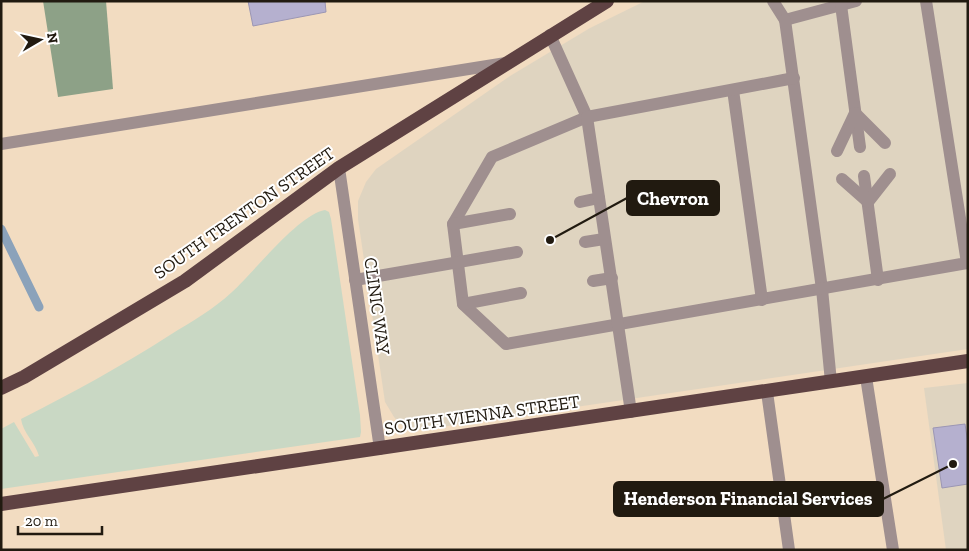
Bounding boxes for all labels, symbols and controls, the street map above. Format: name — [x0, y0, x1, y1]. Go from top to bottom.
north arrow — [15, 15, 65, 65]
text: N — [43, 31, 62, 45]
street label: SOUTH TRENTON STREET — [149, 142, 339, 284]
callout: Chevron — [627, 181, 719, 215]
text: Chevron — [637, 187, 710, 210]
street label: CLINIC WAY — [359, 256, 395, 356]
street label: SOUTH VIENNA STREET — [383, 390, 581, 440]
callout: Henderson Financial Services — [614, 482, 883, 516]
text: Henderson Financial Services — [624, 487, 873, 510]
scale bar — [18, 504, 101, 536]
text: 20 m — [25, 512, 58, 530]

